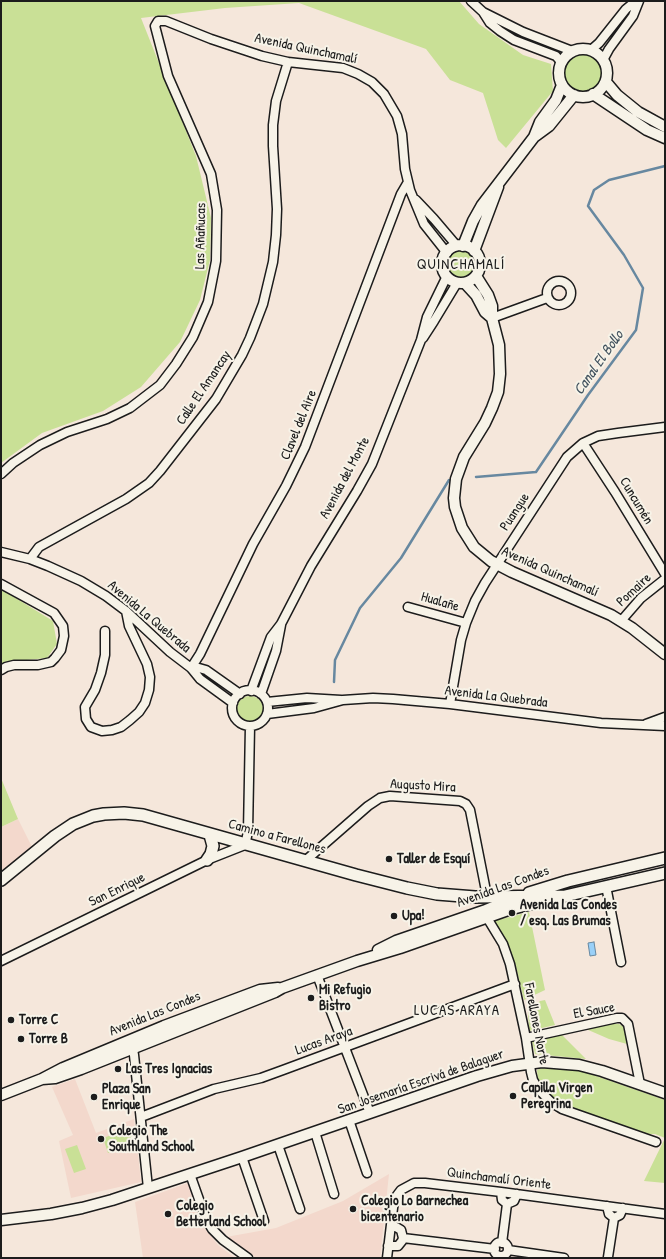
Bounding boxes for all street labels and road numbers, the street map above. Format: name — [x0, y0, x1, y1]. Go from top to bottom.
street label: Avenida Quinchamalí — [253, 30, 359, 68]
street label: Las Añañucas — [192, 203, 210, 269]
street label: Calle El Amancay — [173, 348, 235, 428]
street label: Clavel del Aire — [277, 388, 321, 462]
street label: Avenida del Monte — [316, 434, 374, 522]
street label: Cuncumén — [615, 474, 657, 528]
street label: Puangue — [497, 490, 533, 534]
street label: Avenida Quinchamalí — [499, 543, 601, 601]
street label: Pomaire — [613, 570, 655, 610]
street label: Avenida La Quebrada — [104, 577, 194, 657]
street label: Hualañe — [419, 589, 461, 615]
street label: Avenida La Quebrada — [444, 682, 548, 712]
street label: Augusto Mira — [390, 776, 456, 796]
street label: Camino a Farellones — [226, 816, 328, 858]
street label: Avenida Las Condes — [455, 863, 551, 911]
street label: San Enrique — [86, 869, 148, 911]
street label: Farellones Norte — [520, 982, 552, 1066]
street label: Avenida Las Condes — [107, 988, 203, 1040]
street label: El Sauce — [572, 999, 616, 1023]
street label: Lucas Araya — [293, 1023, 355, 1059]
street label: San Josemaría Escrivá de Balaguer — [336, 1046, 506, 1118]
street label: Quinchamalí Oriente — [446, 1164, 552, 1194]

